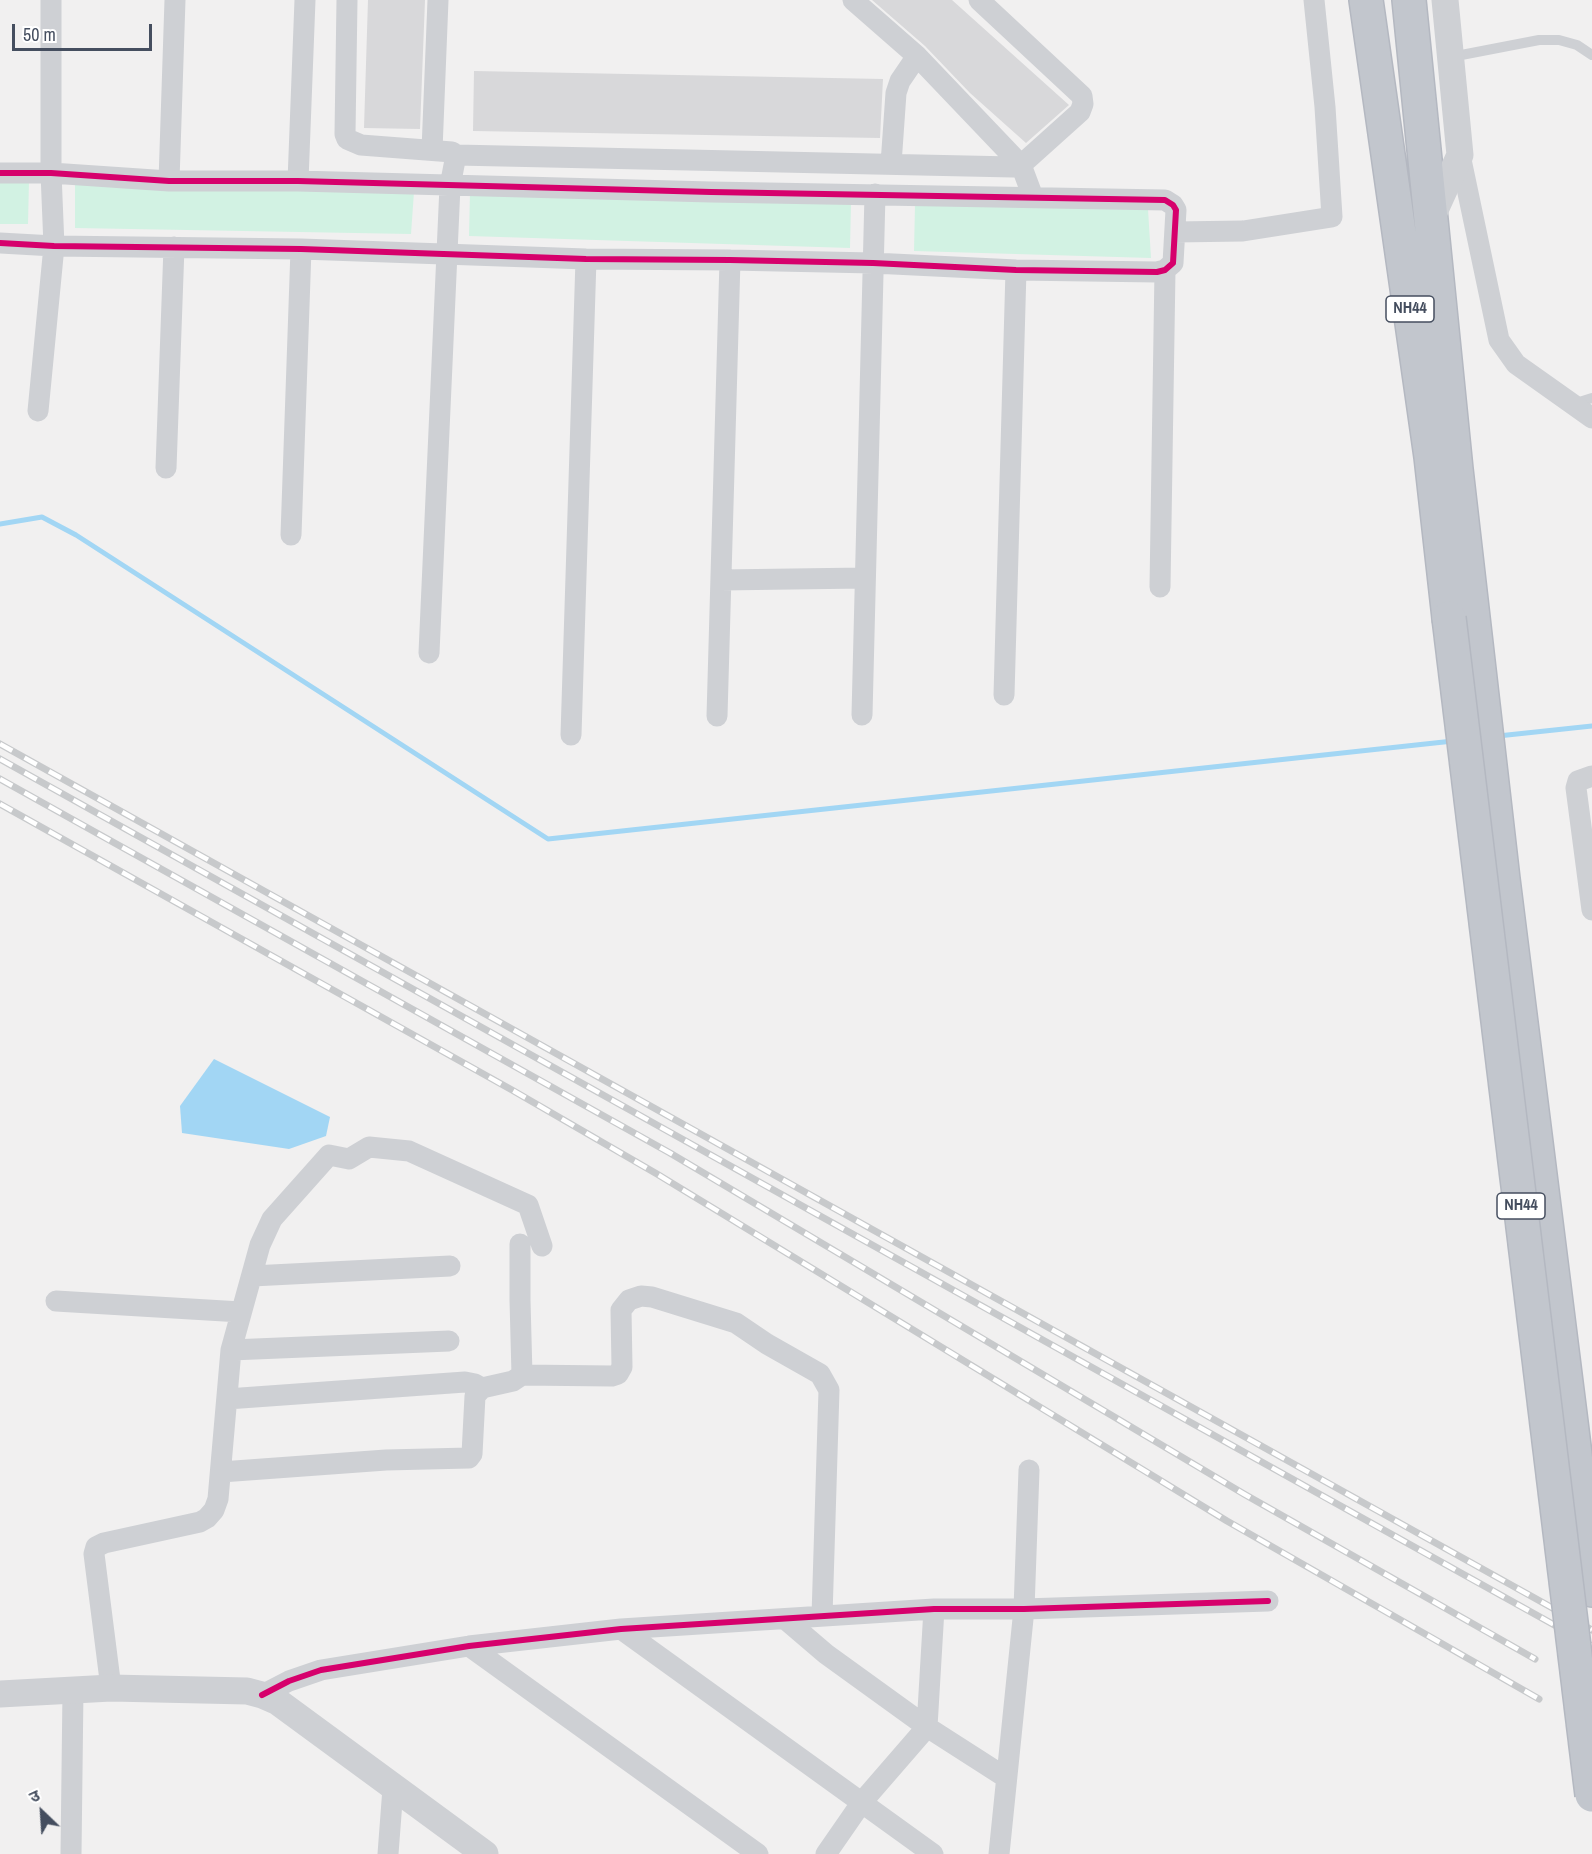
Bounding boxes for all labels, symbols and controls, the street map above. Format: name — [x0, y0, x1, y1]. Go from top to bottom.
scale bar — [15, 12, 154, 50]
text: 50 m — [23, 22, 56, 47]
road number: NH44 — [1386, 296, 1434, 322]
road number: NH44 — [1497, 1193, 1545, 1219]
north arrow — [12, 1782, 72, 1842]
text: उ — [25, 1784, 43, 1808]

